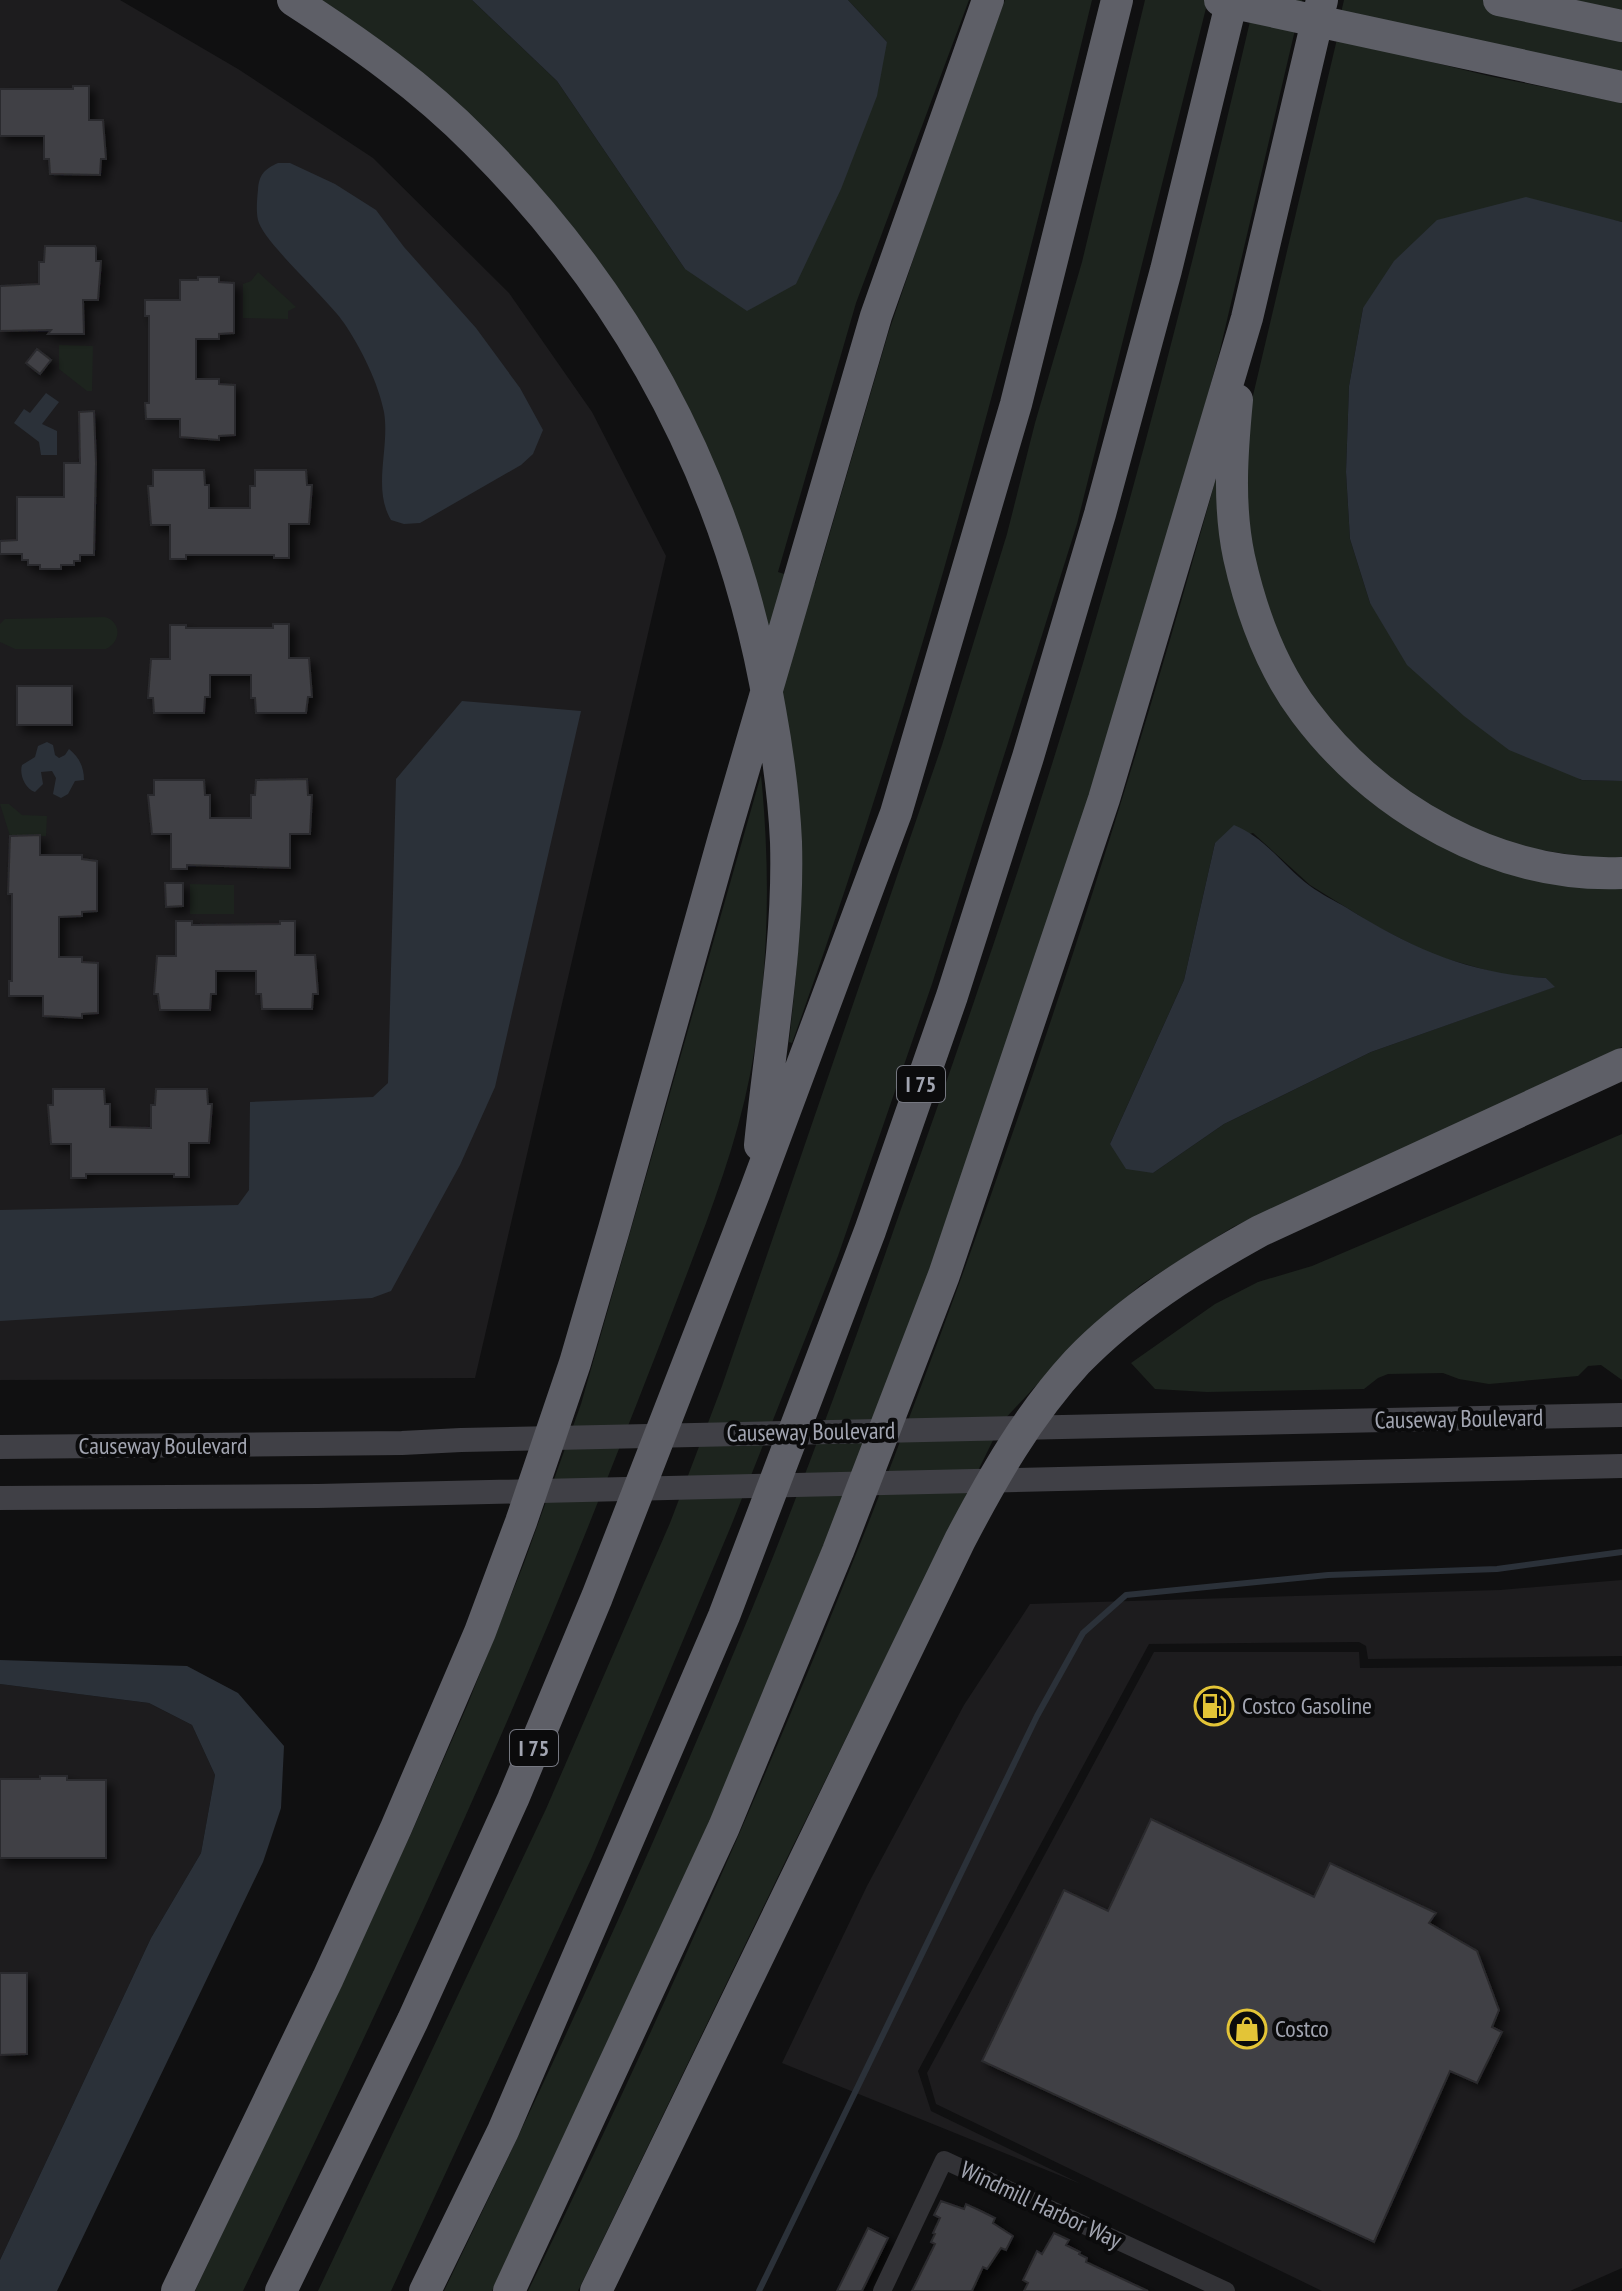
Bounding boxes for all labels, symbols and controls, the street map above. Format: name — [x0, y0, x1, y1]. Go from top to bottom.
road number: I 75 — [897, 1066, 945, 1102]
street label: Causeway Boulevard — [1374, 1402, 1544, 1435]
street label: Causeway Boulevard — [726, 1415, 896, 1448]
street label: Causeway Boulevard — [79, 1430, 247, 1461]
fuel station icon: Costco Gasoline — [1193, 1685, 1235, 1727]
place label: Costco Gasoline — [1242, 1690, 1372, 1721]
road number: I 75 — [510, 1730, 558, 1766]
shop icon: Costco — [1226, 2008, 1268, 2050]
place label: Costco — [1275, 2013, 1329, 2044]
street label: Windmill Harbor Way — [956, 2154, 1127, 2255]

